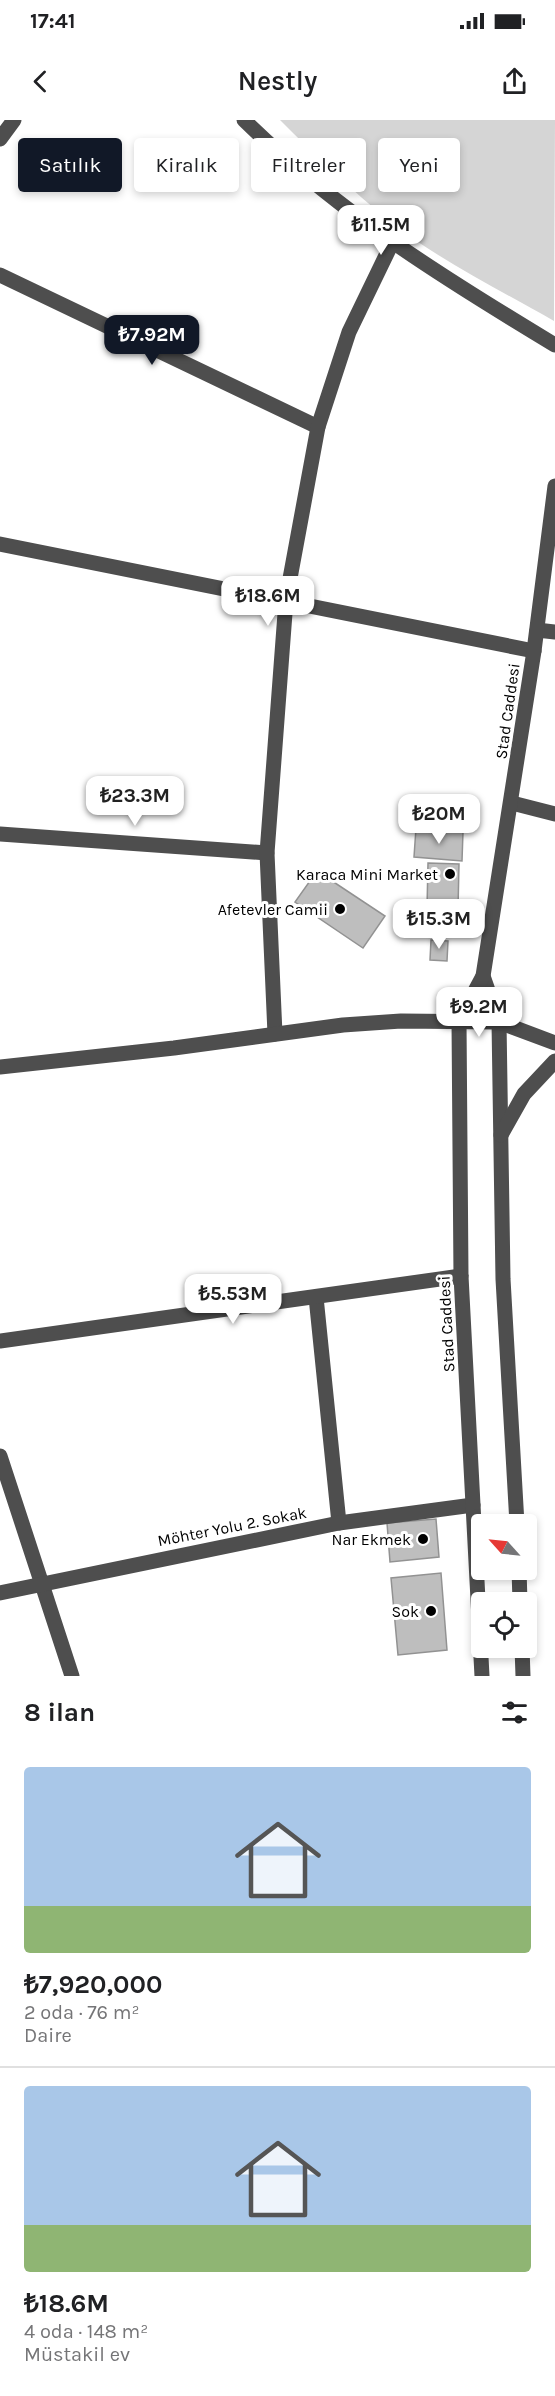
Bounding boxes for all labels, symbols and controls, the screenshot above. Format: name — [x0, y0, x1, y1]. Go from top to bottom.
text: 17:41 — [30, 8, 76, 34]
icon: back — [24, 65, 57, 98]
text: Nestly — [238, 65, 317, 97]
icon: share — [498, 65, 531, 98]
chip: Satılık — [18, 138, 122, 192]
chip: Kiralık — [134, 138, 239, 192]
chip: Filtreler — [251, 138, 366, 192]
chip: Yeni — [378, 138, 460, 192]
pin: ₺11.5M — [332, 205, 430, 256]
text: ₺11.5M — [351, 213, 411, 236]
pin: ₺7.92M — [103, 315, 201, 366]
text: ₺7.92M — [118, 323, 186, 346]
pin: ₺18.6M — [219, 576, 317, 627]
text: ₺18.6M — [235, 584, 301, 607]
street label: Stad Caddesi — [491, 662, 524, 760]
pin: ₺23.3M — [86, 776, 184, 827]
text: ₺23.3M — [100, 784, 170, 807]
pin: ₺20M — [403, 794, 475, 845]
text: ₺20M — [412, 802, 466, 825]
place label: Karaca Mini Market — [296, 865, 438, 884]
marker: Karaca Mini Market — [443, 867, 457, 881]
pin: ₺15.3M — [390, 899, 488, 950]
place label: Afetevler Camii — [218, 900, 328, 919]
marker: Afetevler Camii — [333, 902, 347, 916]
text: ₺15.3M — [407, 907, 471, 930]
pin: ₺9.2M — [437, 987, 521, 1038]
text: ₺9.2M — [450, 995, 508, 1018]
pin: ₺5.53M — [184, 1274, 282, 1325]
street label: Stad Caddesi — [434, 1275, 459, 1373]
text: ₺5.53M — [199, 1282, 267, 1305]
street label: Möhter Yolu 2. Sokak — [156, 1503, 308, 1550]
north arrow — [471, 1514, 537, 1580]
map controls — [471, 1514, 537, 1658]
place label: Nar Ekmek — [331, 1530, 411, 1549]
marker: Nar Ekmek — [416, 1532, 430, 1546]
button: locate — [471, 1592, 537, 1658]
place label: Sok — [392, 1602, 419, 1621]
marker: Sok — [424, 1604, 438, 1618]
icon: filters — [498, 1696, 531, 1729]
text: 8 ilan — [24, 1697, 95, 1728]
icon: home — [224, 1806, 332, 1914]
text: ₺7,920,000 — [24, 1969, 162, 2000]
text: 2 oda · 76 m² — [24, 2001, 140, 2024]
text: Daire — [24, 2024, 72, 2047]
icon: home — [224, 2125, 332, 2233]
text: ₺18.6M — [24, 2288, 109, 2319]
text: 4 oda · 148 m² — [24, 2320, 148, 2343]
text: Müstakil ev — [24, 2343, 130, 2366]

